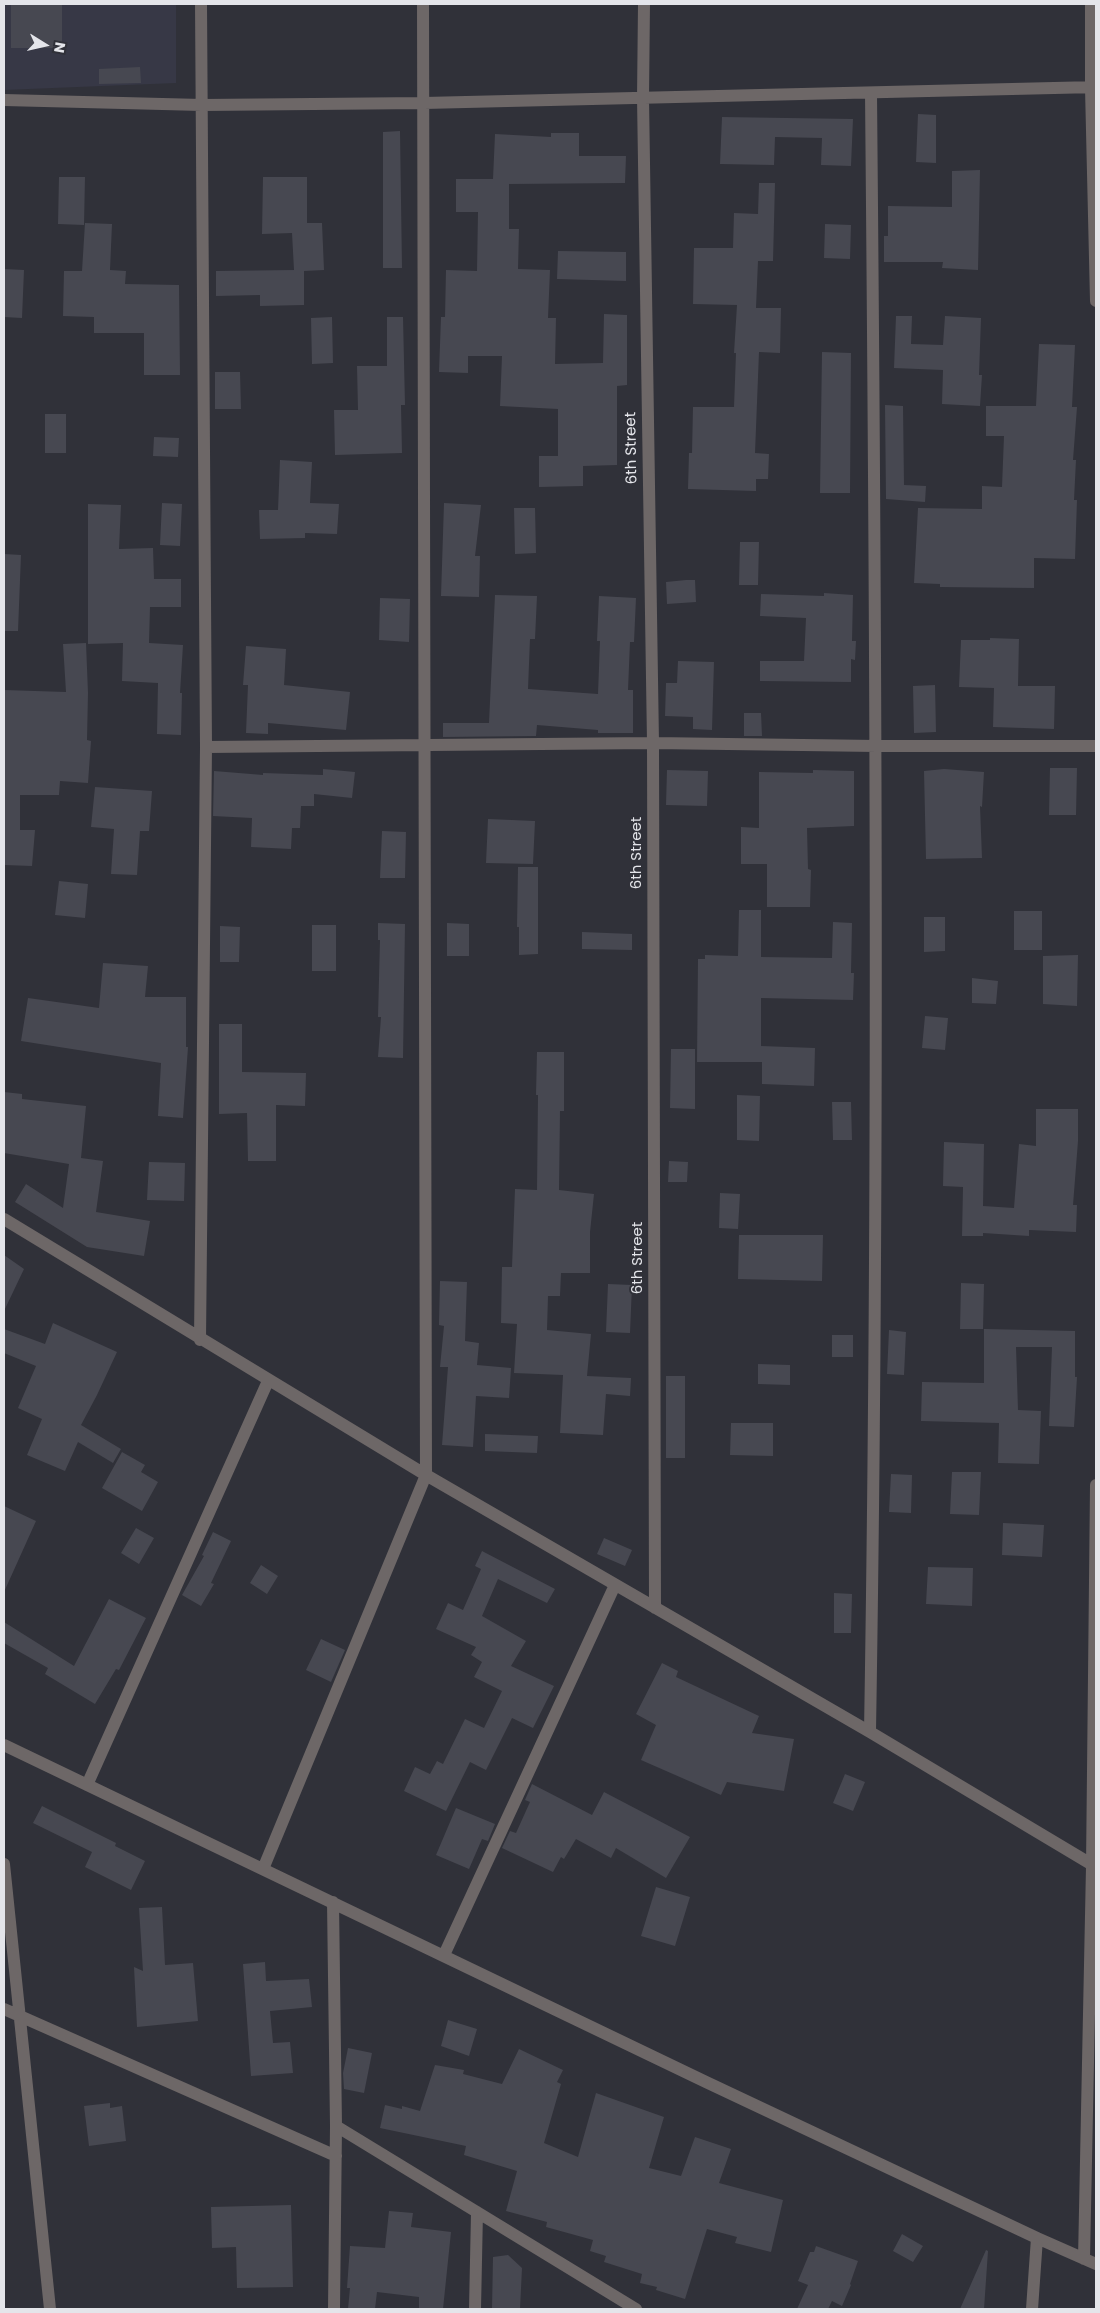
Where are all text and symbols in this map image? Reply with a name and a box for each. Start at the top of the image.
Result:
north arrow [20,20,70,70]
text: N [49,41,71,55]
street label: 6th Street [622,412,642,484]
street label: 6th Street [628,817,646,889]
street label: 6th Street [629,1222,647,1294]

